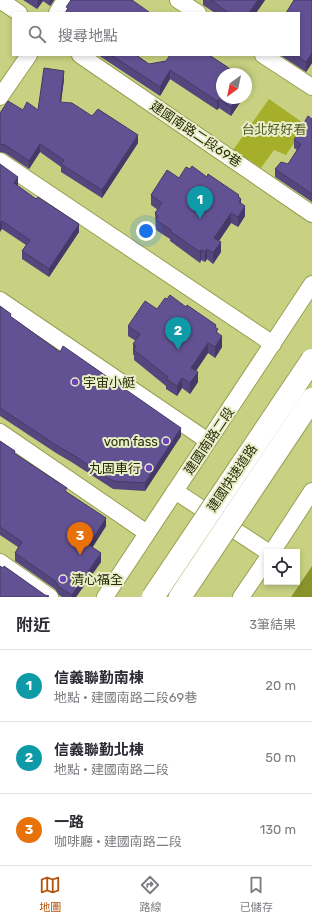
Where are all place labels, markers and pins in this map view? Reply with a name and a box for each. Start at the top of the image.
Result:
pin: 1 [187,186,213,219]
pin: 2 [165,317,191,350]
place label: 宇宙小艇 [83,375,135,390]
marker: 宇宙小艇 [70,377,80,387]
place label: vom fass [104,434,158,449]
marker: vom fass [161,436,171,446]
place label: 丸固車行 [89,461,141,476]
marker: 丸固車行 [144,463,154,473]
pin: 3 [67,522,93,555]
place label: 清心福全 [71,572,123,587]
marker: 清心福全 [58,574,68,584]

